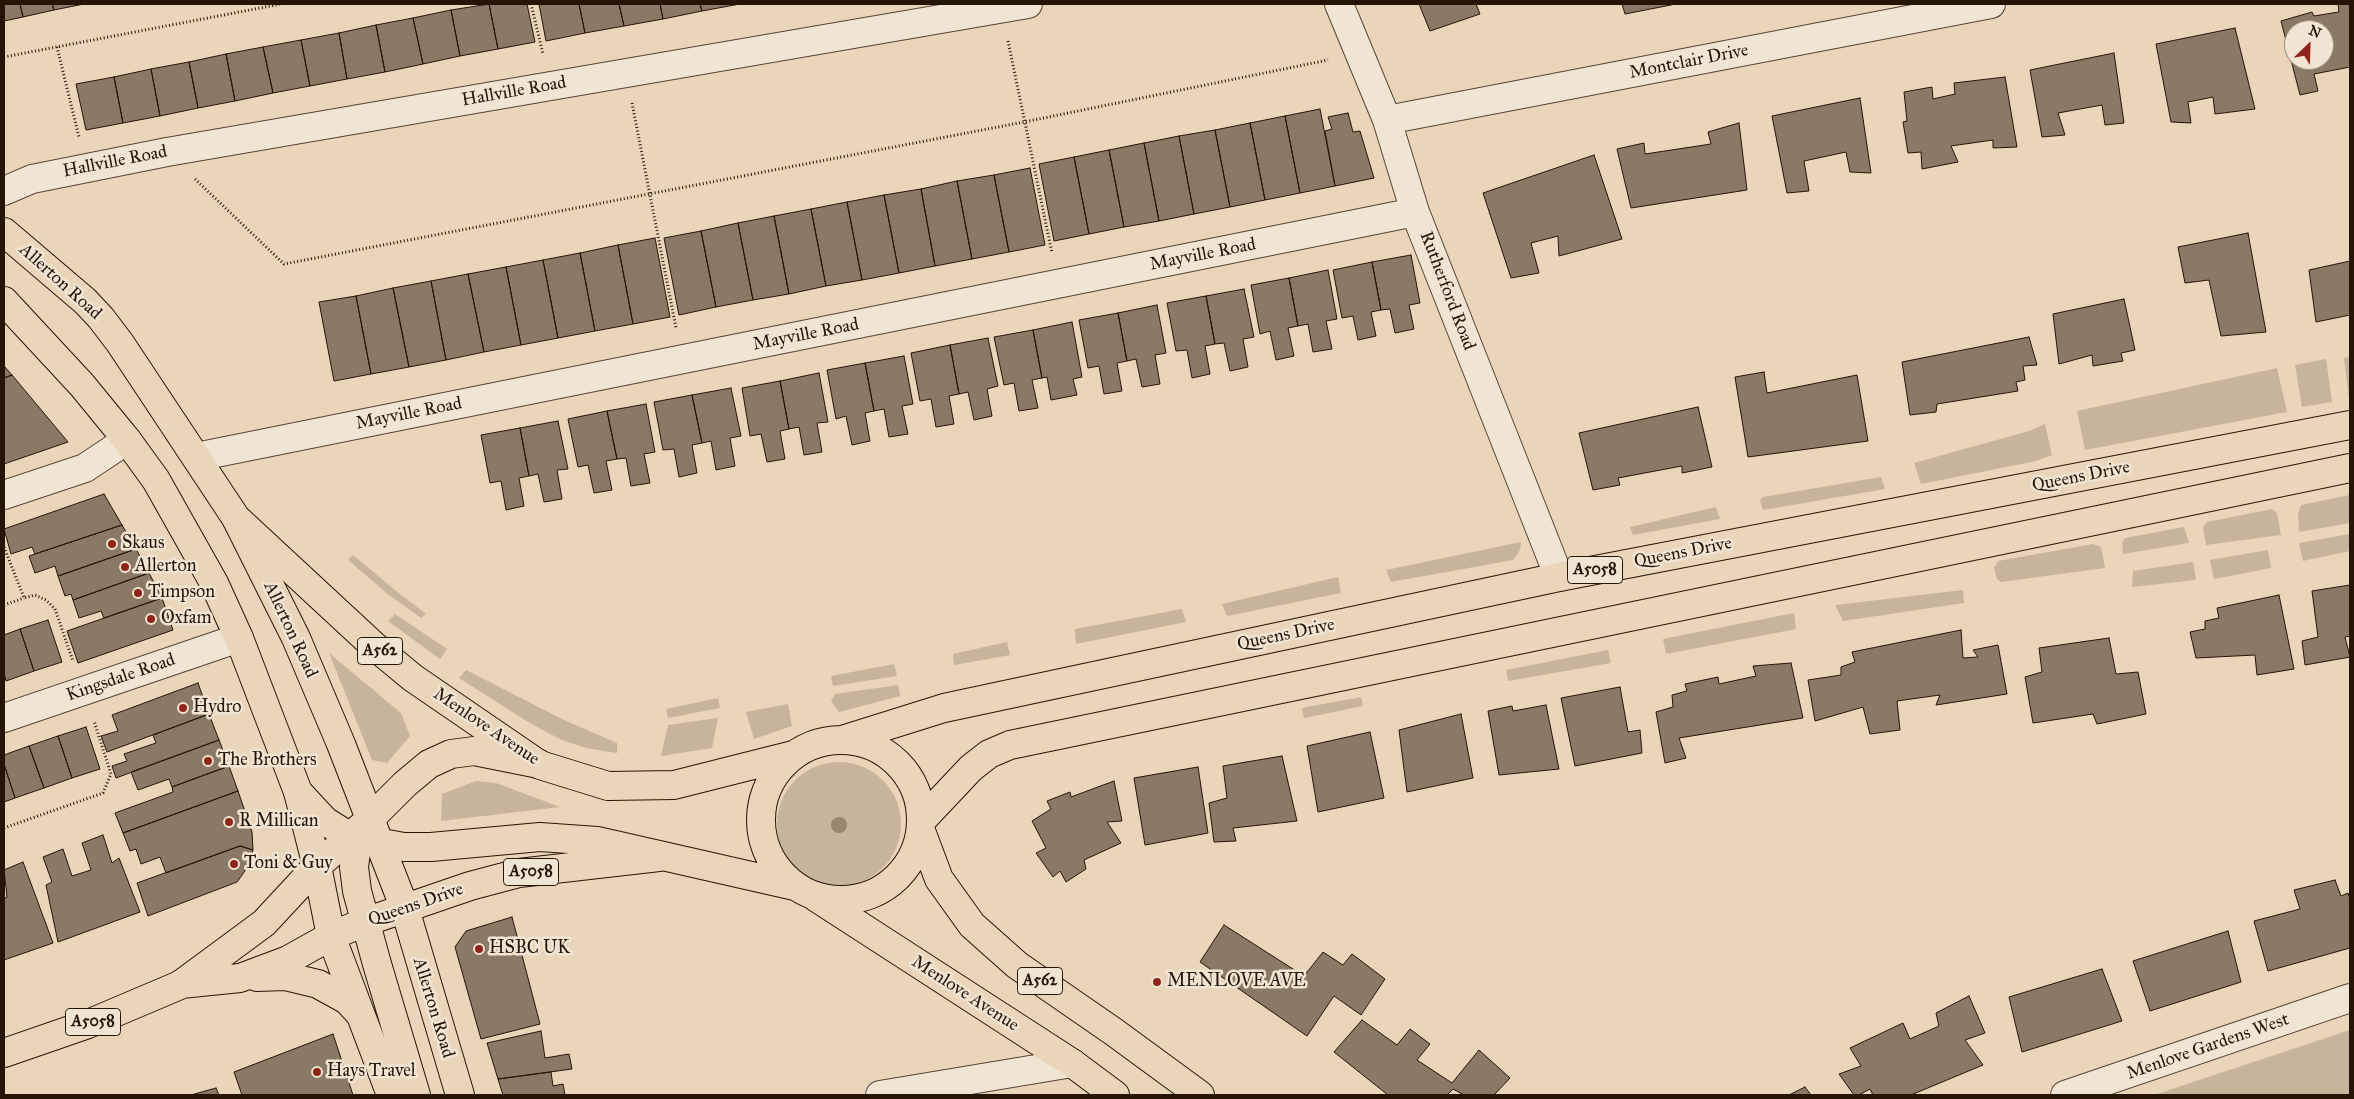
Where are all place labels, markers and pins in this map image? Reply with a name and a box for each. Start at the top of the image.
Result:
place label: Skaus [122,533,164,555]
marker: Skaus [106,538,118,550]
place label: Allerton [135,556,196,578]
marker: Allerton [119,561,131,573]
place label: Timpson [148,582,215,604]
marker: Timpson [132,587,144,599]
place label: Oxfam [161,608,212,630]
marker: Oxfam [145,613,157,625]
place label: Hydro [193,697,241,719]
marker: Hydro [177,702,189,714]
place label: The Brothers [218,750,316,772]
marker: The Brothers [202,755,214,767]
place label: R Millican [239,811,319,833]
marker: R Millican [223,816,235,828]
place label: Toni & Guy [244,853,333,875]
marker: Toni & Guy [228,858,240,870]
place label: HSBC UK [489,938,570,960]
marker: HSBC UK [473,943,485,955]
place label: MENLOVE AVE [1167,971,1306,993]
marker: MENLOVE AVE [1151,976,1163,988]
place label: Hays Travel [327,1061,416,1083]
marker: Hays Travel [311,1066,323,1078]

